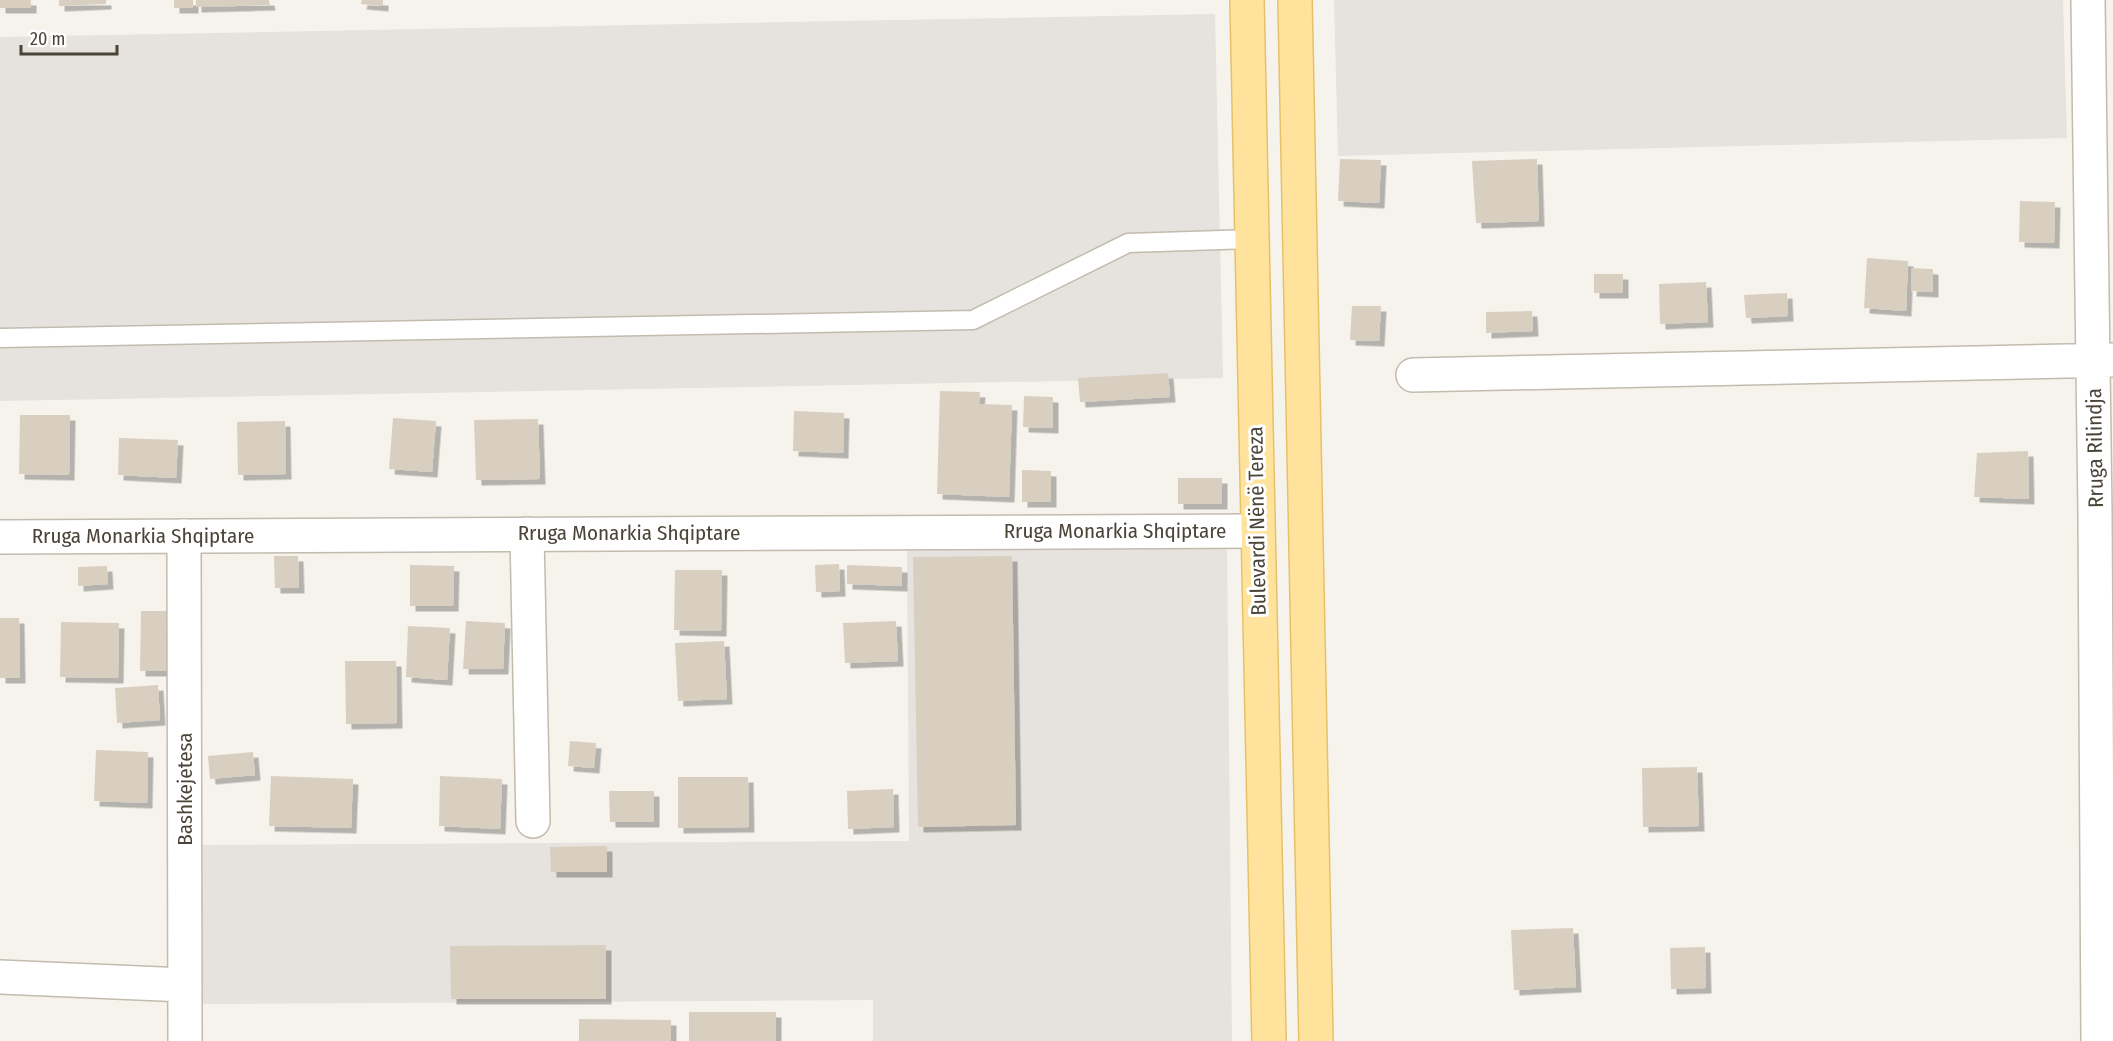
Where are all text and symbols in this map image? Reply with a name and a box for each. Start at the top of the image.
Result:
scale bar [21,18,117,56]
text: 20 m [30,28,65,50]
street label: Rruga Rilindja [2081,388,2109,508]
street label: Bulevardi Nënë Tereza [1242,426,1272,616]
street label: Rruga Monarkia Shqiptare [1004,518,1226,544]
street label: Rruga Monarkia Shqiptare [518,520,740,546]
street label: Rruga Monarkia Shqiptare [32,523,254,549]
street label: Bashkejetesa [172,732,198,846]

